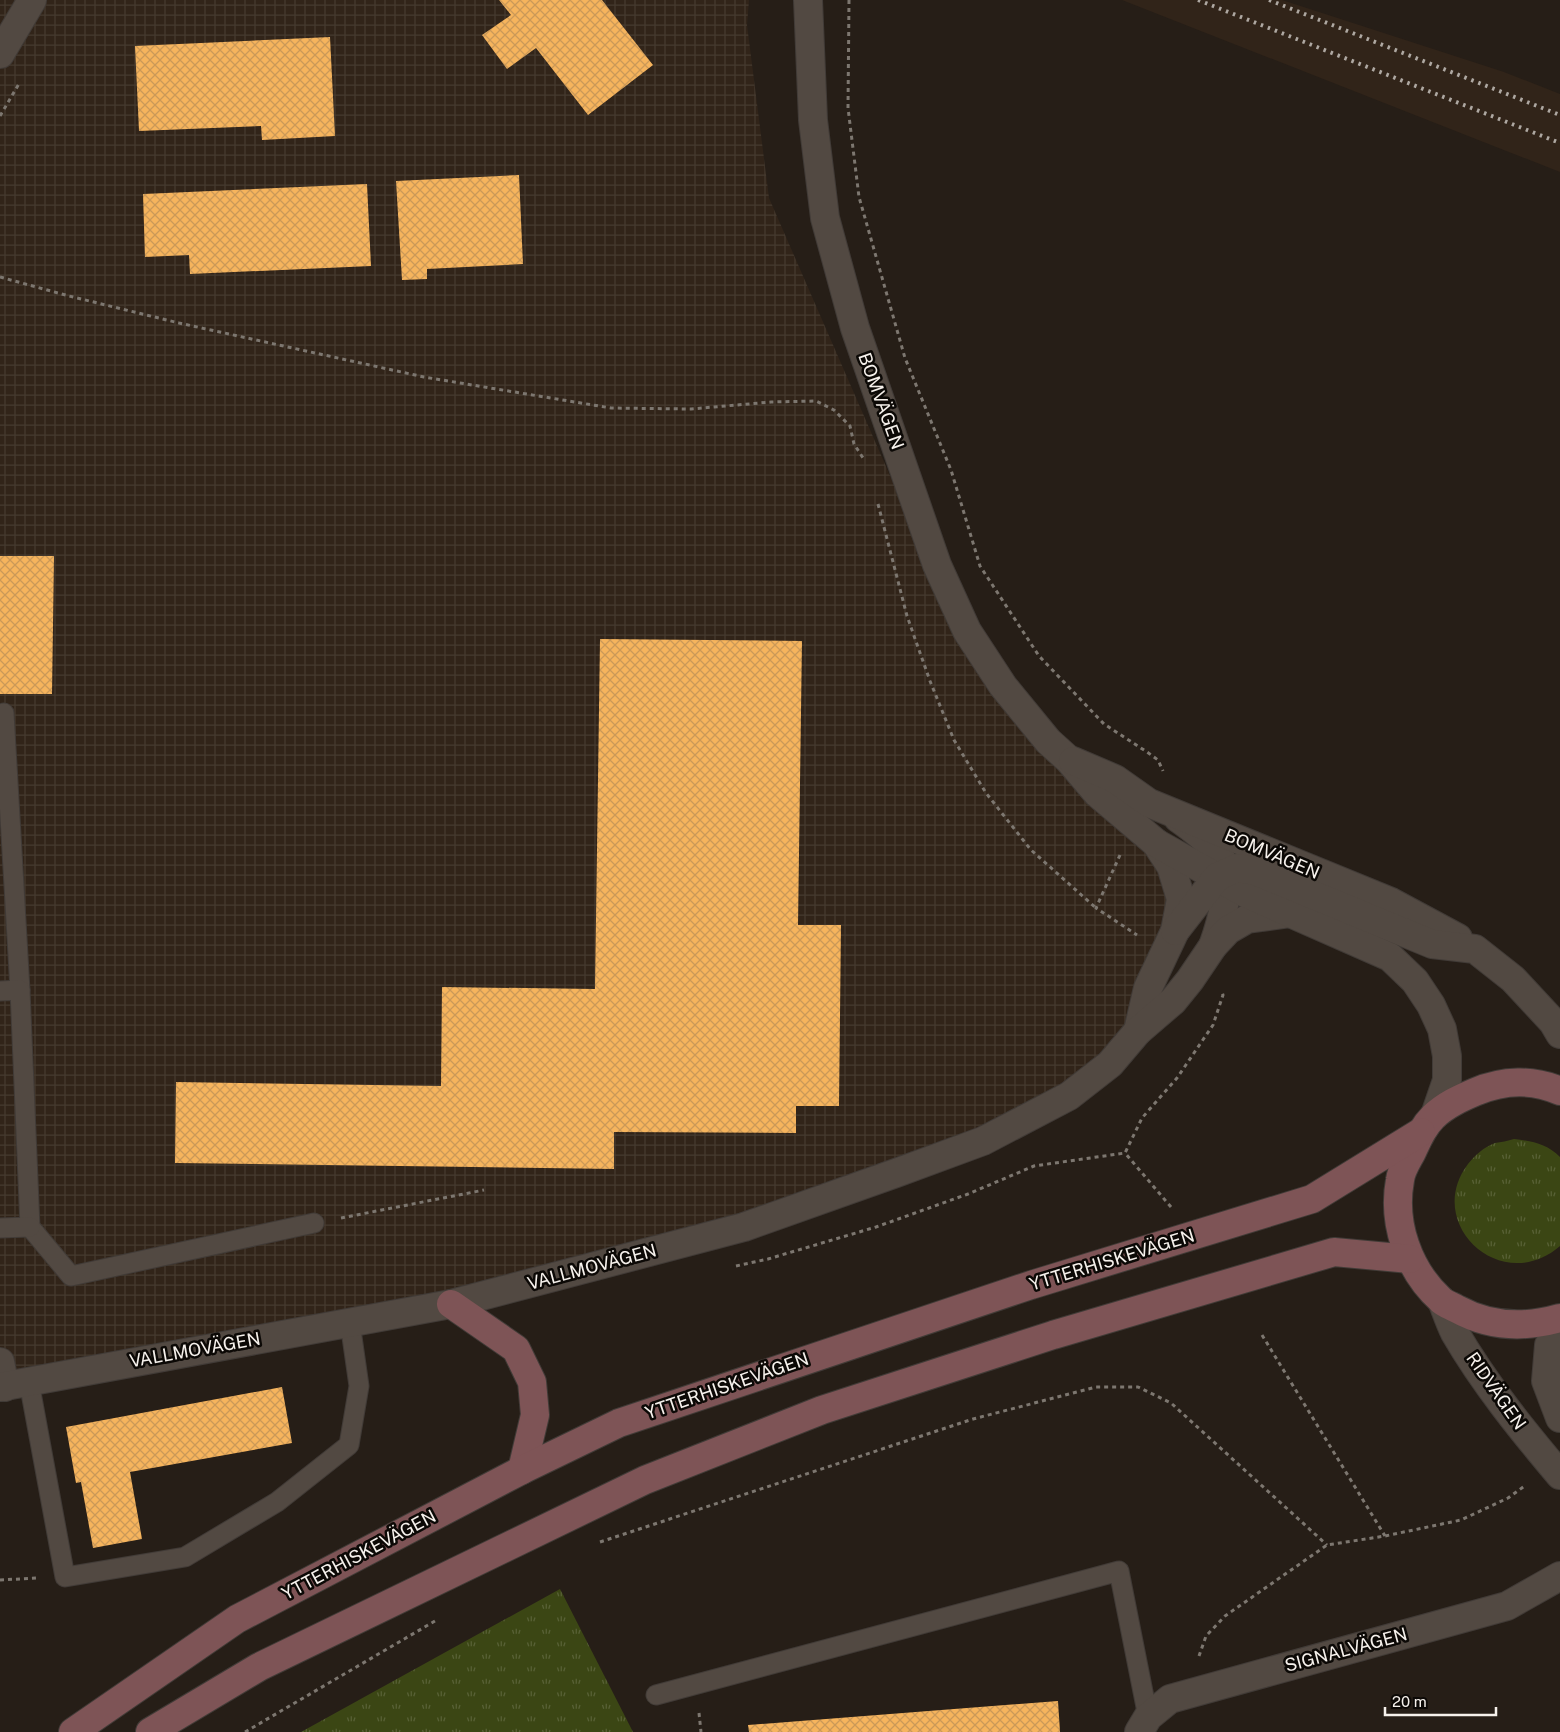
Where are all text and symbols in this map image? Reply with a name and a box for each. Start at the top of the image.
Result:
street label: BOMVÄGEN [854,349,910,452]
street label: BOMVÄGEN [1221,823,1323,883]
street label: YTTERHISKEVÄGEN [1026,1223,1197,1295]
street label: VALLMOVÄGEN [525,1238,659,1294]
street label: VALLMOVÄGEN [128,1327,262,1371]
street label: YTTERHISKEVÄGEN [642,1347,811,1423]
street label: RIDVÄGEN [1462,1347,1532,1433]
street label: YTTERHISKEVÄGEN [278,1504,439,1604]
street label: SIGNALVÄGEN [1282,1622,1410,1676]
scale bar [1385,1684,1496,1716]
text: 20 m [1392,1693,1427,1710]

